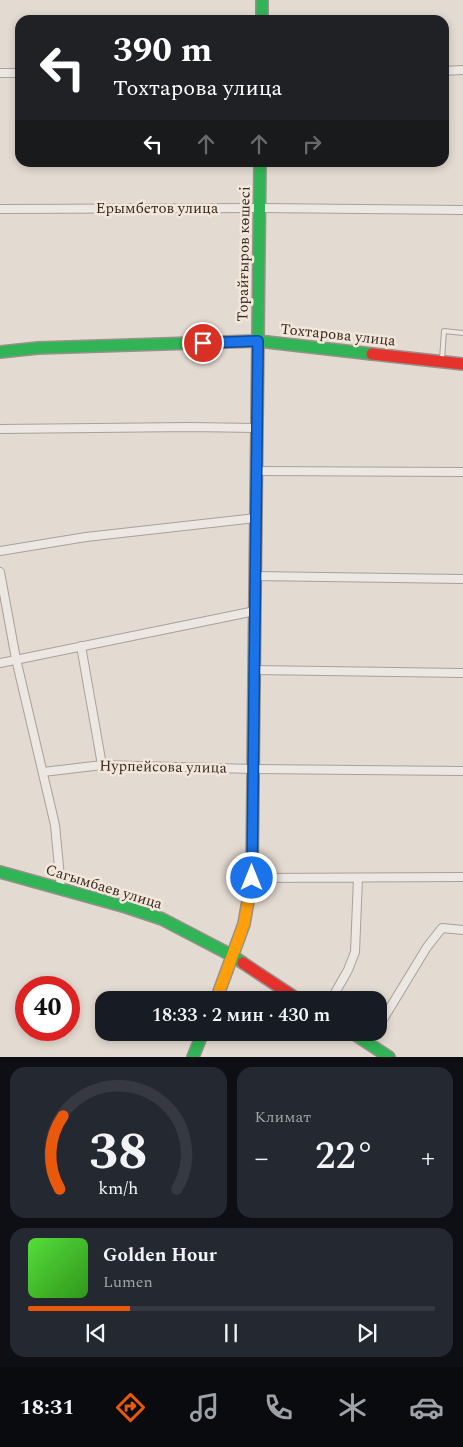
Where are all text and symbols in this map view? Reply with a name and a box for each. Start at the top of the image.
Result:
text: 390 m [113,24,212,77]
icon: left [30,35,95,100]
text: Тохтарова улица [113,72,282,105]
icon: left [139,130,167,158]
icon: ahead [192,130,220,158]
icon: ahead [245,130,273,158]
icon: right [298,130,326,158]
street label: Торайғыров көшесі [231,186,257,322]
street label: Ерымбетов улица [96,197,219,220]
street label: Тохтарова улица [279,318,397,353]
pin [182,322,224,364]
icon: arrive [189,329,217,357]
street label: Нурпейсова улица [99,754,228,780]
position arrow [225,851,277,903]
street label: Сагымбаев улица [43,858,166,916]
speed limit sign: 40 [15,976,80,1041]
text: 18:33 · 2 мин · 430 m [152,1001,330,1030]
text: Климат [255,1105,311,1129]
text: 38 [89,1113,147,1192]
text: 22° [315,1128,375,1186]
text: − [255,1137,269,1180]
text: + [421,1137,435,1180]
text: km/h [98,1175,138,1202]
text: Golden Hour [103,1241,217,1270]
text: Lumen [103,1270,153,1294]
icon: previous [82,1319,110,1347]
icon: pause [217,1319,245,1347]
icon: next [353,1319,381,1347]
icon: directions [113,1390,148,1425]
icon: music [187,1390,222,1425]
icon: phone [261,1390,296,1425]
icon: climate [335,1390,370,1425]
icon: car [409,1390,444,1425]
text: 18:31 [19,1391,75,1424]

